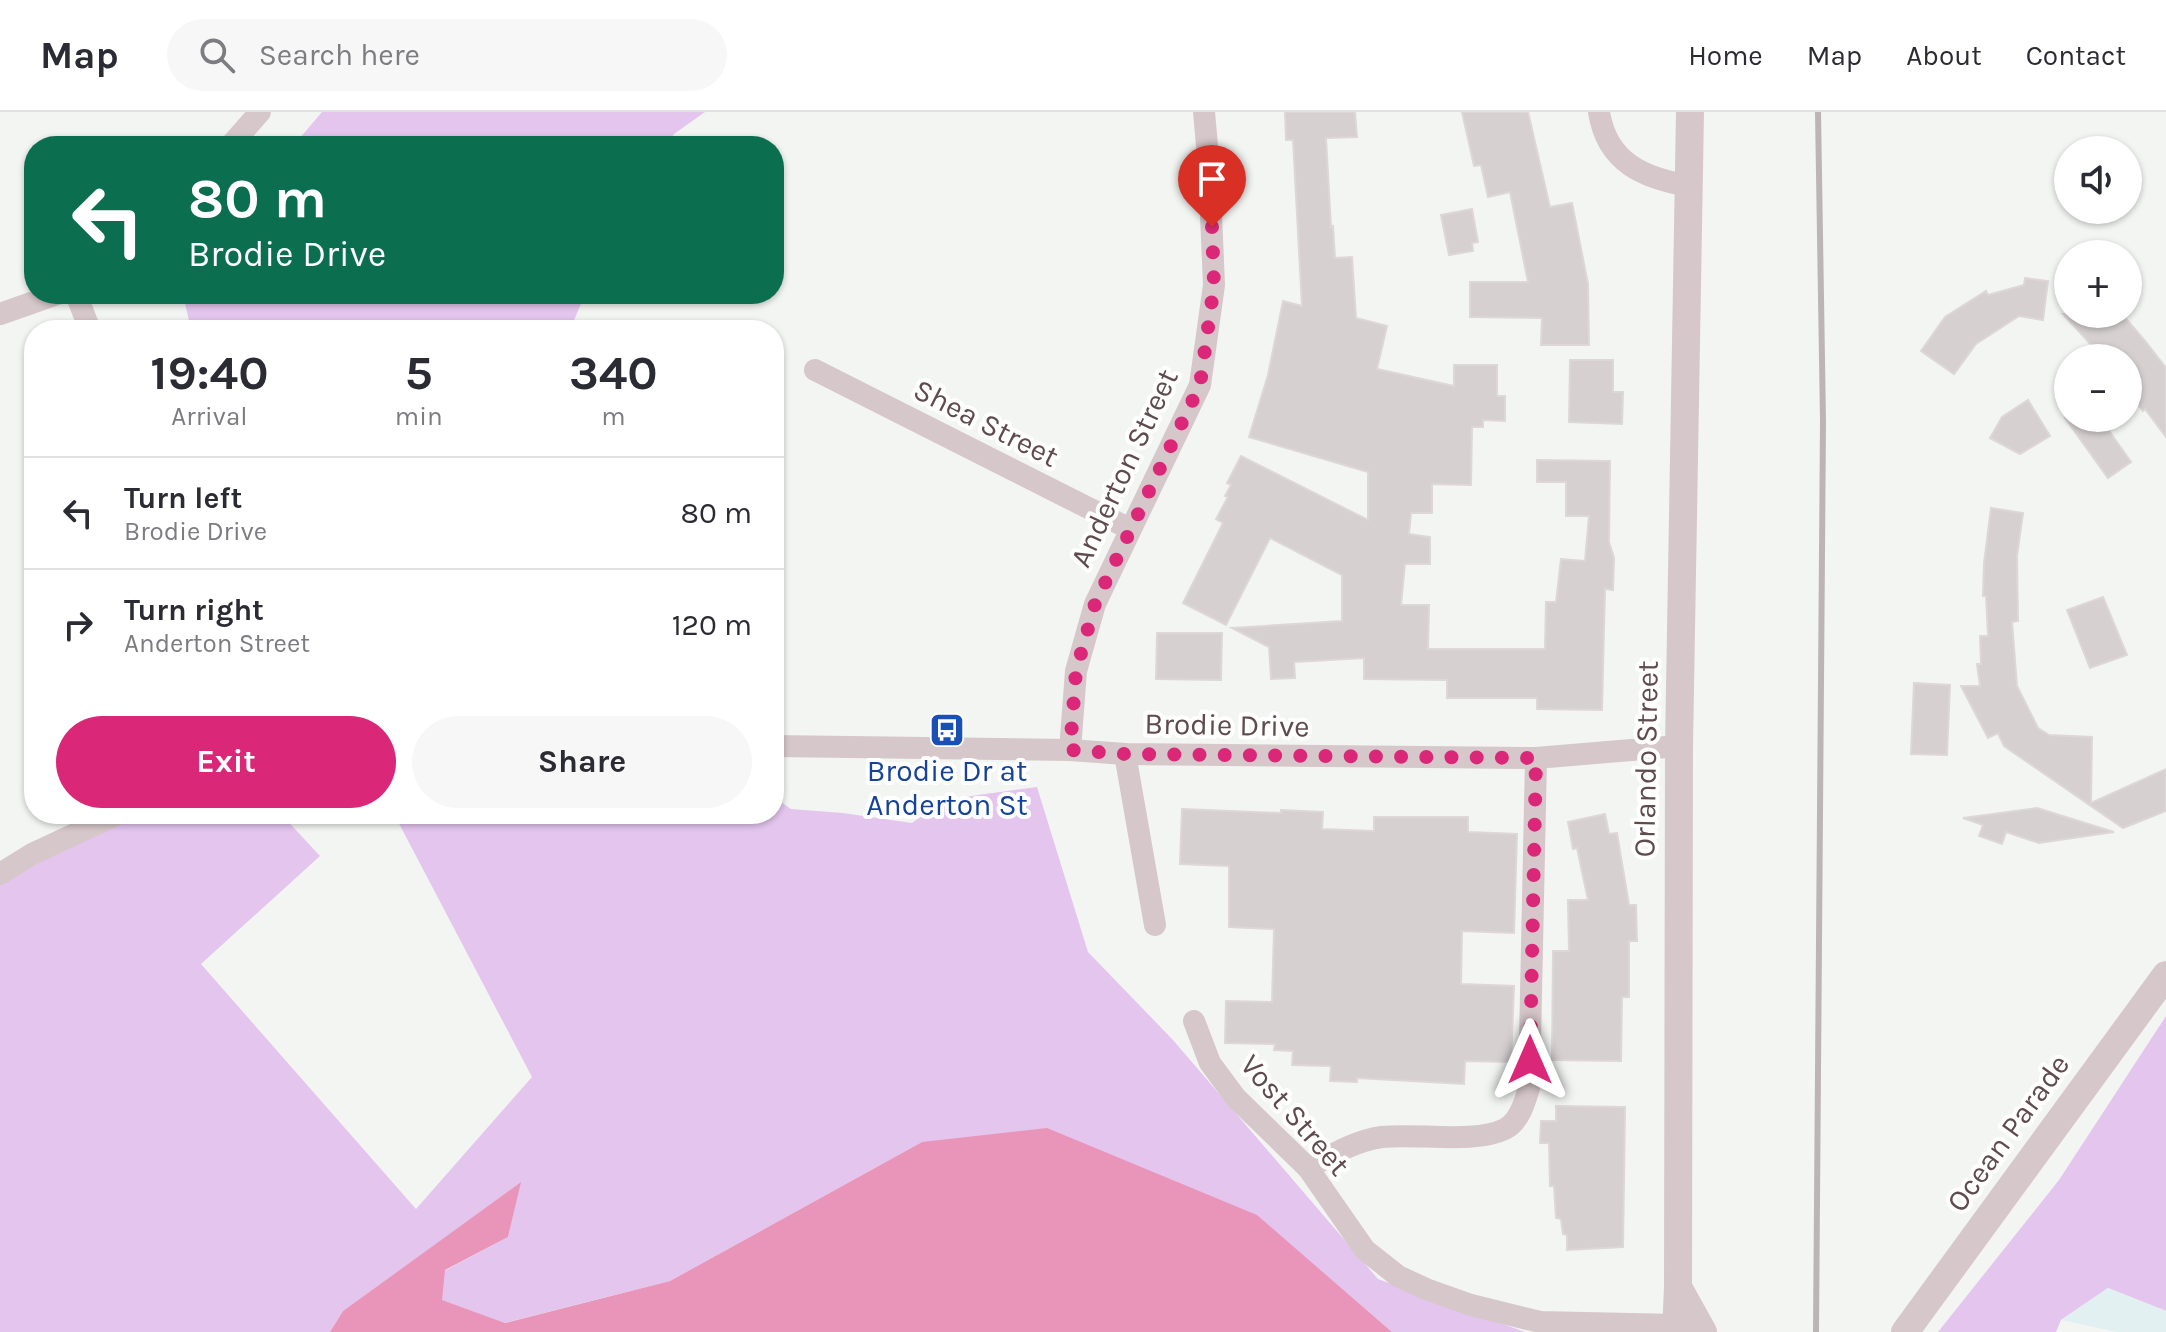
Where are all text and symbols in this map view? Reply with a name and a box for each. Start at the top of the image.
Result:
search box [167,19,727,91]
text: Map [40,33,119,78]
icon: search [195,33,239,77]
text: Search here [259,37,420,73]
text: Home [1688,39,1763,72]
text: Map [1807,39,1862,72]
text: About [1906,39,1982,72]
text: Contact [2026,39,2126,72]
map controls [2054,136,2142,432]
button: sound [2054,136,2142,224]
pin [1178,145,1246,227]
icon: arrive [1190,157,1234,201]
text: 80 m [188,166,327,231]
icon: left [56,168,160,272]
text: Brodie Drive [188,233,386,275]
button: + [2054,240,2142,328]
button: − [2054,344,2142,432]
text: 19:40 [150,345,269,401]
text: 5 [405,345,433,401]
text: 340 [569,345,658,401]
street label: Anderton Street [1062,363,1186,573]
street label: Shea Street [908,371,1064,475]
text: Arrival [171,401,248,432]
text: min [395,401,443,432]
text: m [601,401,625,432]
text: Turn left [124,480,242,516]
icon: left [56,491,100,535]
text: 80 m [681,495,752,531]
text: Brodie Drive [124,516,267,547]
text: Turn right [124,592,264,628]
icon: right [56,603,100,647]
text: 120 m [672,607,752,643]
text: Anderton Street [124,628,310,659]
street label: Orlando Street [1626,660,1666,858]
street label: Brodie Drive [1144,706,1310,744]
bus stop icon: Brodie Dr at Anderton St [928,711,966,749]
button: Exit [56,716,396,808]
button: Share [412,716,752,808]
place label: Brodie Dr at Anderton St [866,753,1028,823]
position arrow [1488,1018,1572,1102]
street label: Vost Street [1233,1047,1357,1183]
street label: Ocean Parade [1939,1047,2077,1219]

